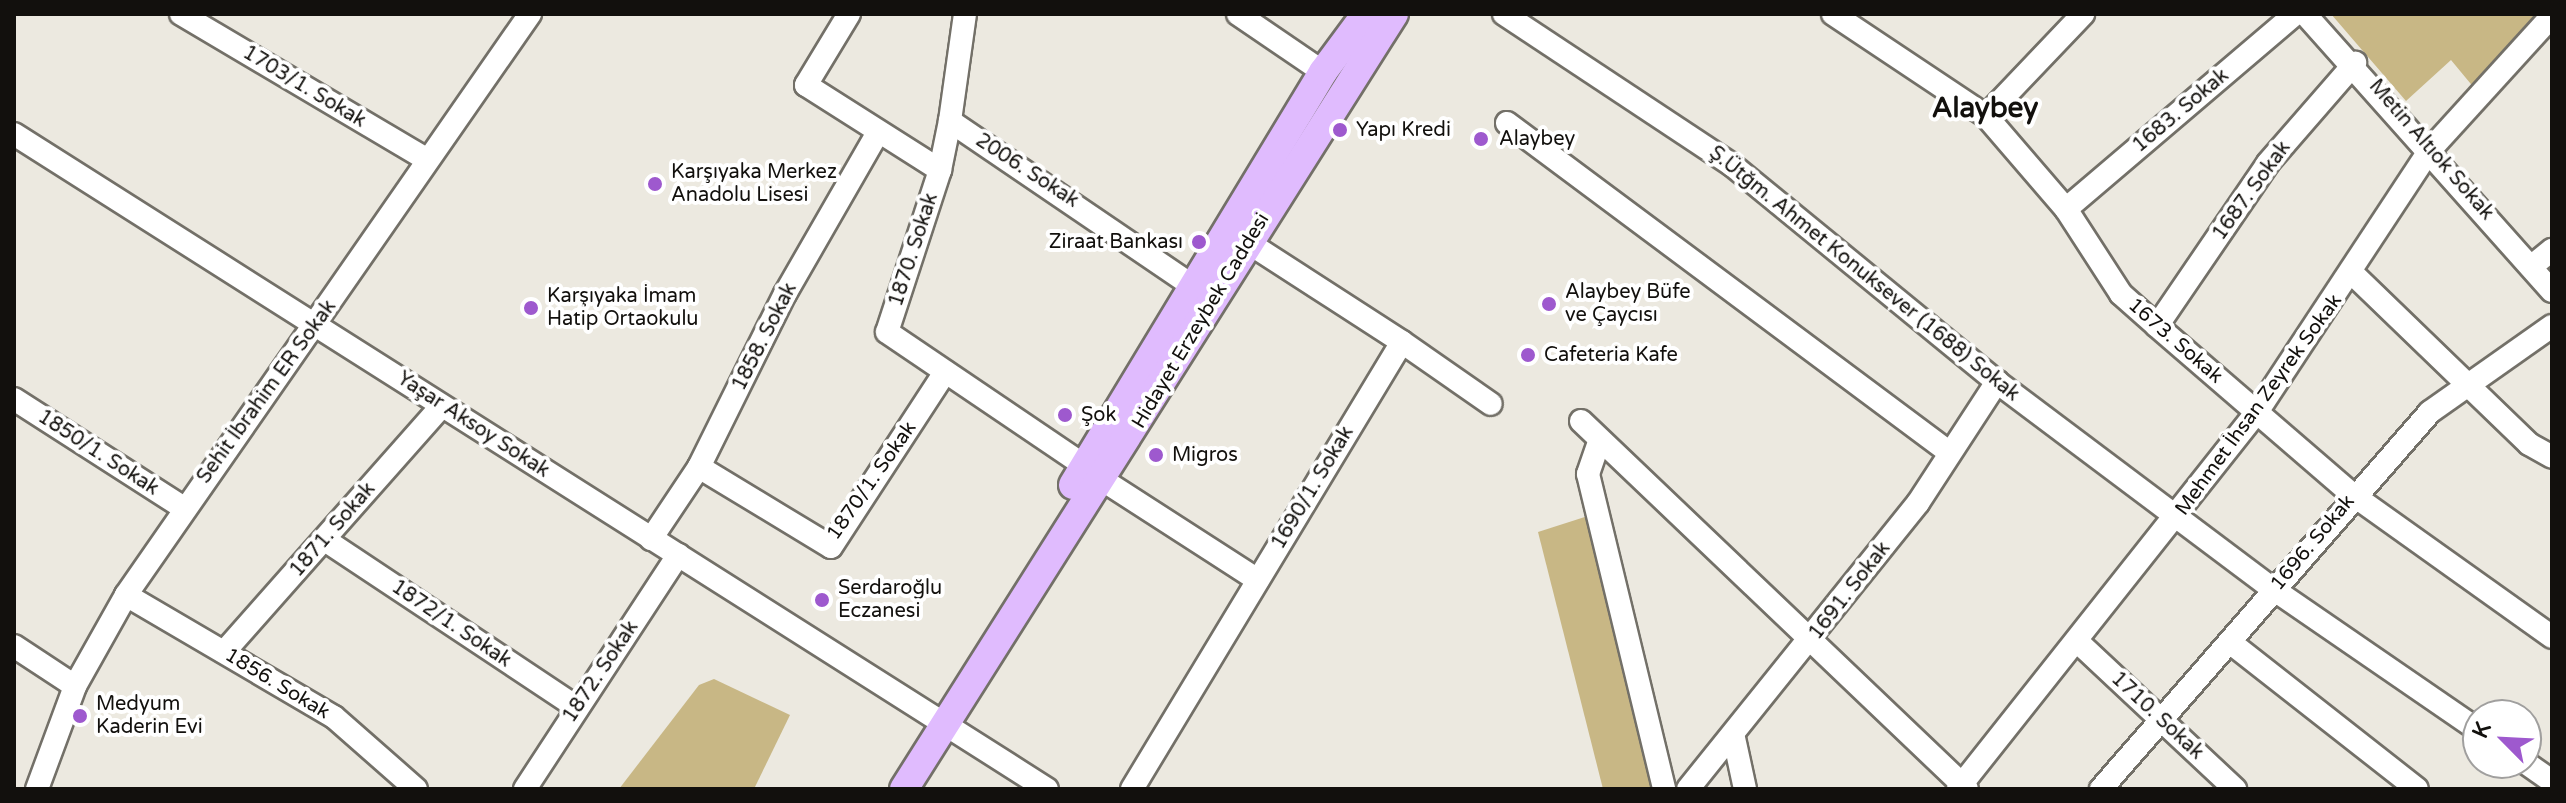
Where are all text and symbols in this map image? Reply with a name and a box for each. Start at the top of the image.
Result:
street label: 1703/1. Sokak [238,41,370,133]
street label: 1683. Sokak [2128,64,2234,158]
street label: Metin Altıok Sokak [2363,75,2499,225]
district label: Alaybey [1932,91,2038,125]
place label: Yapı Kredi [1356,118,1451,142]
marker: Yapı Kredi [1331,121,1349,139]
place label: Alaybey [1499,127,1575,151]
marker: Alaybey [1470,128,1492,150]
street label: 2006. Sokak [971,129,1083,213]
street label: 1687. Sokak [2208,137,2296,245]
street label: Ş.Ütğm. Ahmet Konuksever (1688) Sokak [1704,141,2024,407]
place label: Karşıyaka Merkez Anadolu Lisesi [671,160,837,207]
marker: Karşıyaka Merkez Anadolu Lisesi [646,175,664,193]
street label: 1870. Sokak [884,190,944,310]
street label: Hidayet Erzeybek Caddesi [1127,209,1275,433]
place label: Ziraat Bankası [1049,230,1183,254]
marker: Ziraat Bankası [1190,233,1208,251]
street label: 1858. Sokak [728,279,802,395]
place label: Alaybey Büfe ve Çaycısı [1565,280,1691,327]
place label: Karşıyaka İmam Hatip Ortaokulu [547,284,699,331]
street label: Mehmet İhsan Zeyrek Sokak [2171,290,2347,520]
street label: 1673. Sokak [2123,293,2227,389]
marker: Alaybey Büfe ve Çaycısı [1540,295,1558,313]
street label: Sehit İbrahim ER Sokak [192,296,342,488]
marker: Karşıyaka İmam Hatip Ortaokulu [522,299,540,317]
place label: Cafeteria Kafe [1544,343,1678,367]
marker: Cafeteria Kafe [1519,346,1537,364]
street label: Yaşar Aksoy Sokak [392,367,554,483]
place label: Şok [1081,403,1116,427]
street label: 1850/1. Sokak [33,405,163,501]
marker: Şok [1056,406,1074,424]
street label: 1870/1. Sokak [822,417,922,545]
street label: 1690/1. Sokak [1267,422,1359,554]
place label: Migros [1172,443,1238,467]
marker: Migros [1147,446,1165,464]
street label: 1871. Sokak [285,478,381,582]
street label: 1696. Sokak [2266,490,2360,596]
street label: 1691. Sokak [1804,537,1896,645]
street label: 1872/1. Sokak [387,575,515,673]
place label: Serdaroğlu Eczanesi [838,576,942,623]
marker: Serdaroğlu Eczanesi [813,591,831,609]
street label: 1872. Sokak [558,616,644,728]
street label: 1856. Sokak [220,643,334,725]
street label: 1710. Sokak [2106,667,2208,765]
place label: Medyum Kaderin Evi [96,692,203,739]
north arrow [2462,699,2542,779]
marker: Medyum Kaderin Evi [71,707,89,725]
text: K [2467,718,2497,742]

